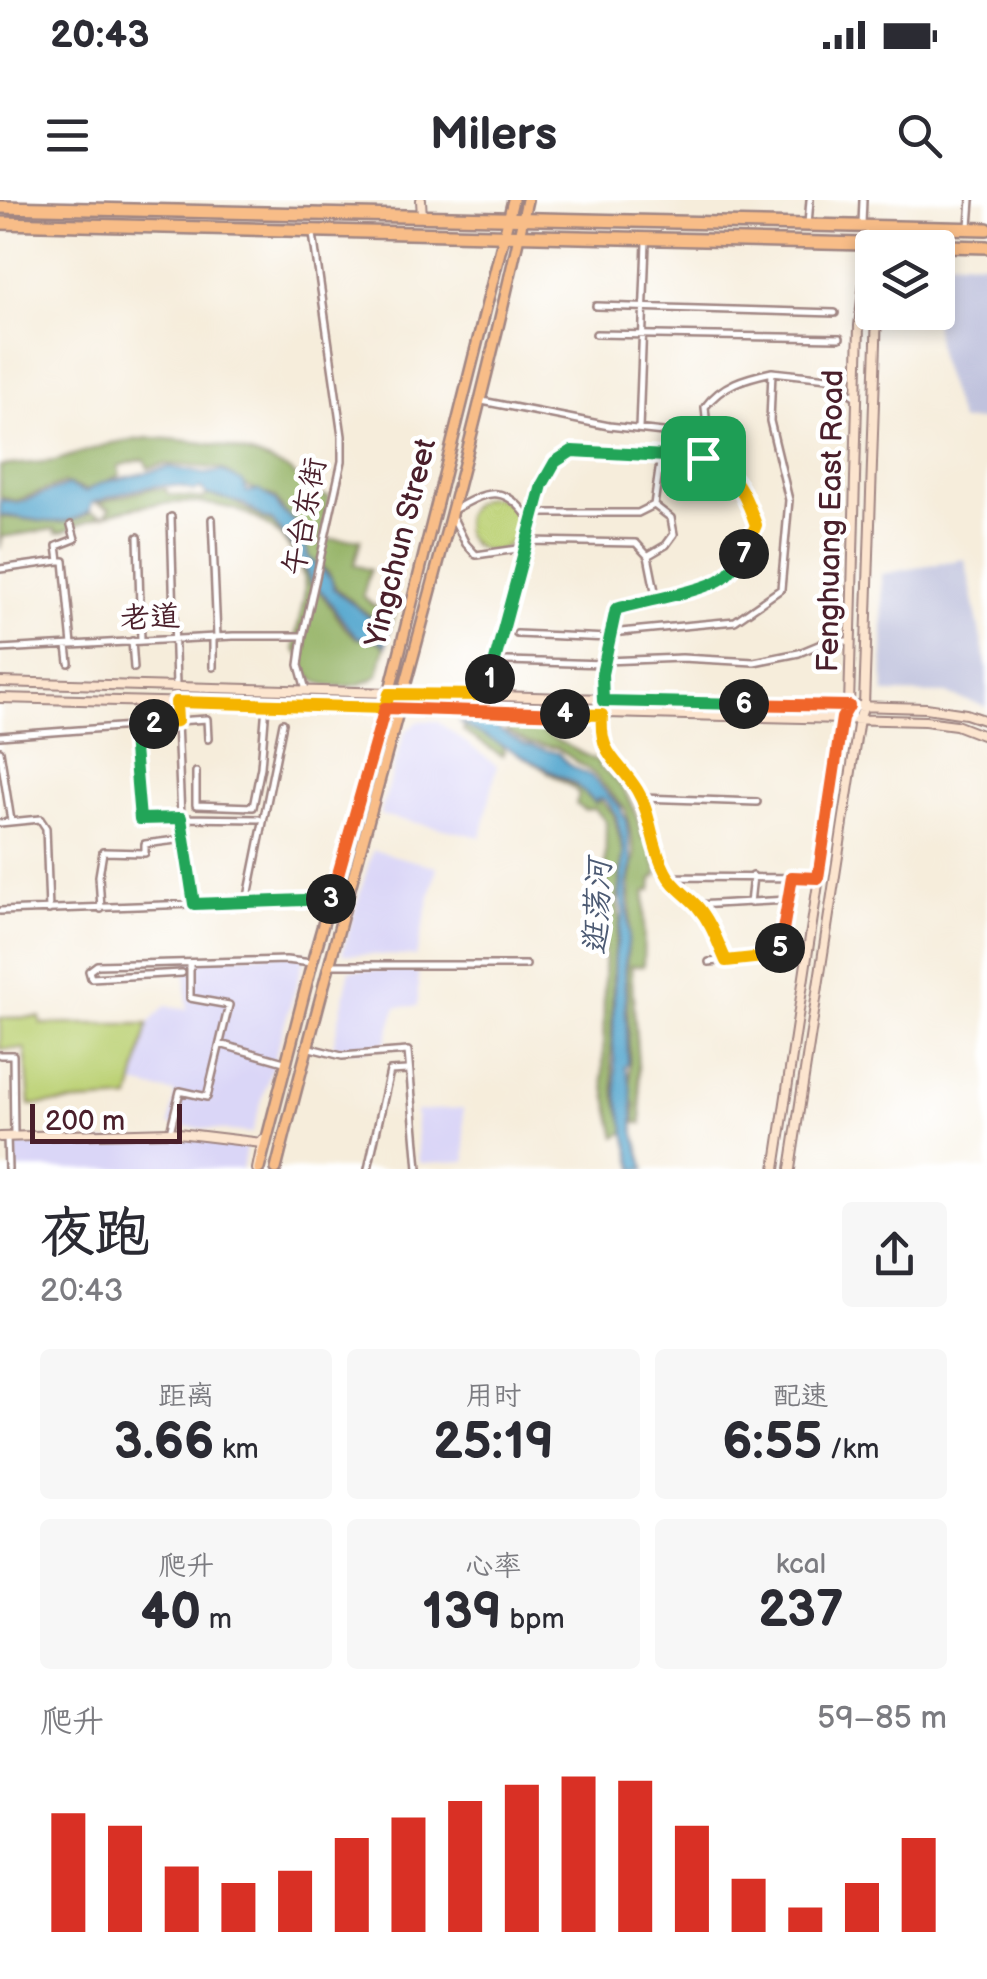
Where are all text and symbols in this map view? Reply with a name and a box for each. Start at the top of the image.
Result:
text: 20:43 [50,13,149,58]
icon: menu [40,108,95,163]
text: Milers [430,108,557,163]
icon: search [892,108,947,163]
map controls [855,230,955,330]
button: layers [855,230,955,330]
street label: Fenghuang East Road [810,369,852,673]
pin [661,416,746,501]
icon: arrive [676,431,731,486]
street label: Yingchun Street [357,435,444,652]
street label: 午台东街 [276,455,334,579]
pin: 7 [719,529,769,579]
text: 7 [736,537,752,570]
street label: 老道 [119,598,181,638]
pin: 1 [465,654,515,704]
text: 1 [484,662,496,695]
pin: 6 [719,679,769,729]
text: 6 [736,687,752,720]
pin: 4 [540,689,590,739]
text: 4 [557,697,573,730]
pin: 2 [129,699,179,749]
text: 2 [146,707,162,740]
water label: 逛荡河 [576,853,620,956]
pin: 3 [306,874,356,924]
text: 3 [323,882,339,915]
pin: 5 [755,923,805,973]
text: 5 [772,931,788,964]
scale bar [30,1099,182,1144]
text: 200 m [45,1105,125,1138]
text: 夜跑 [40,1201,150,1268]
button: share [842,1202,947,1307]
text: 20:43 [40,1272,123,1311]
text: 距离 [158,1380,214,1413]
text: 用时 [465,1380,522,1413]
text: 配速 [773,1380,829,1413]
text: 3.66 [114,1413,214,1473]
text: 25:19 [433,1413,554,1473]
text: 6:55 [722,1413,822,1473]
text: km [214,1433,259,1466]
text: /km [822,1433,879,1466]
text: kcal [776,1548,826,1581]
text: 爬升 [158,1550,214,1583]
text: 心率 [465,1550,522,1583]
text: 237 [758,1581,844,1641]
text: 40 [141,1583,201,1643]
text: 139 [422,1583,502,1643]
text: m [201,1603,232,1636]
text: bpm [502,1603,565,1636]
text: 59–85 m [817,1699,947,1738]
text: 爬升 [40,1703,104,1742]

